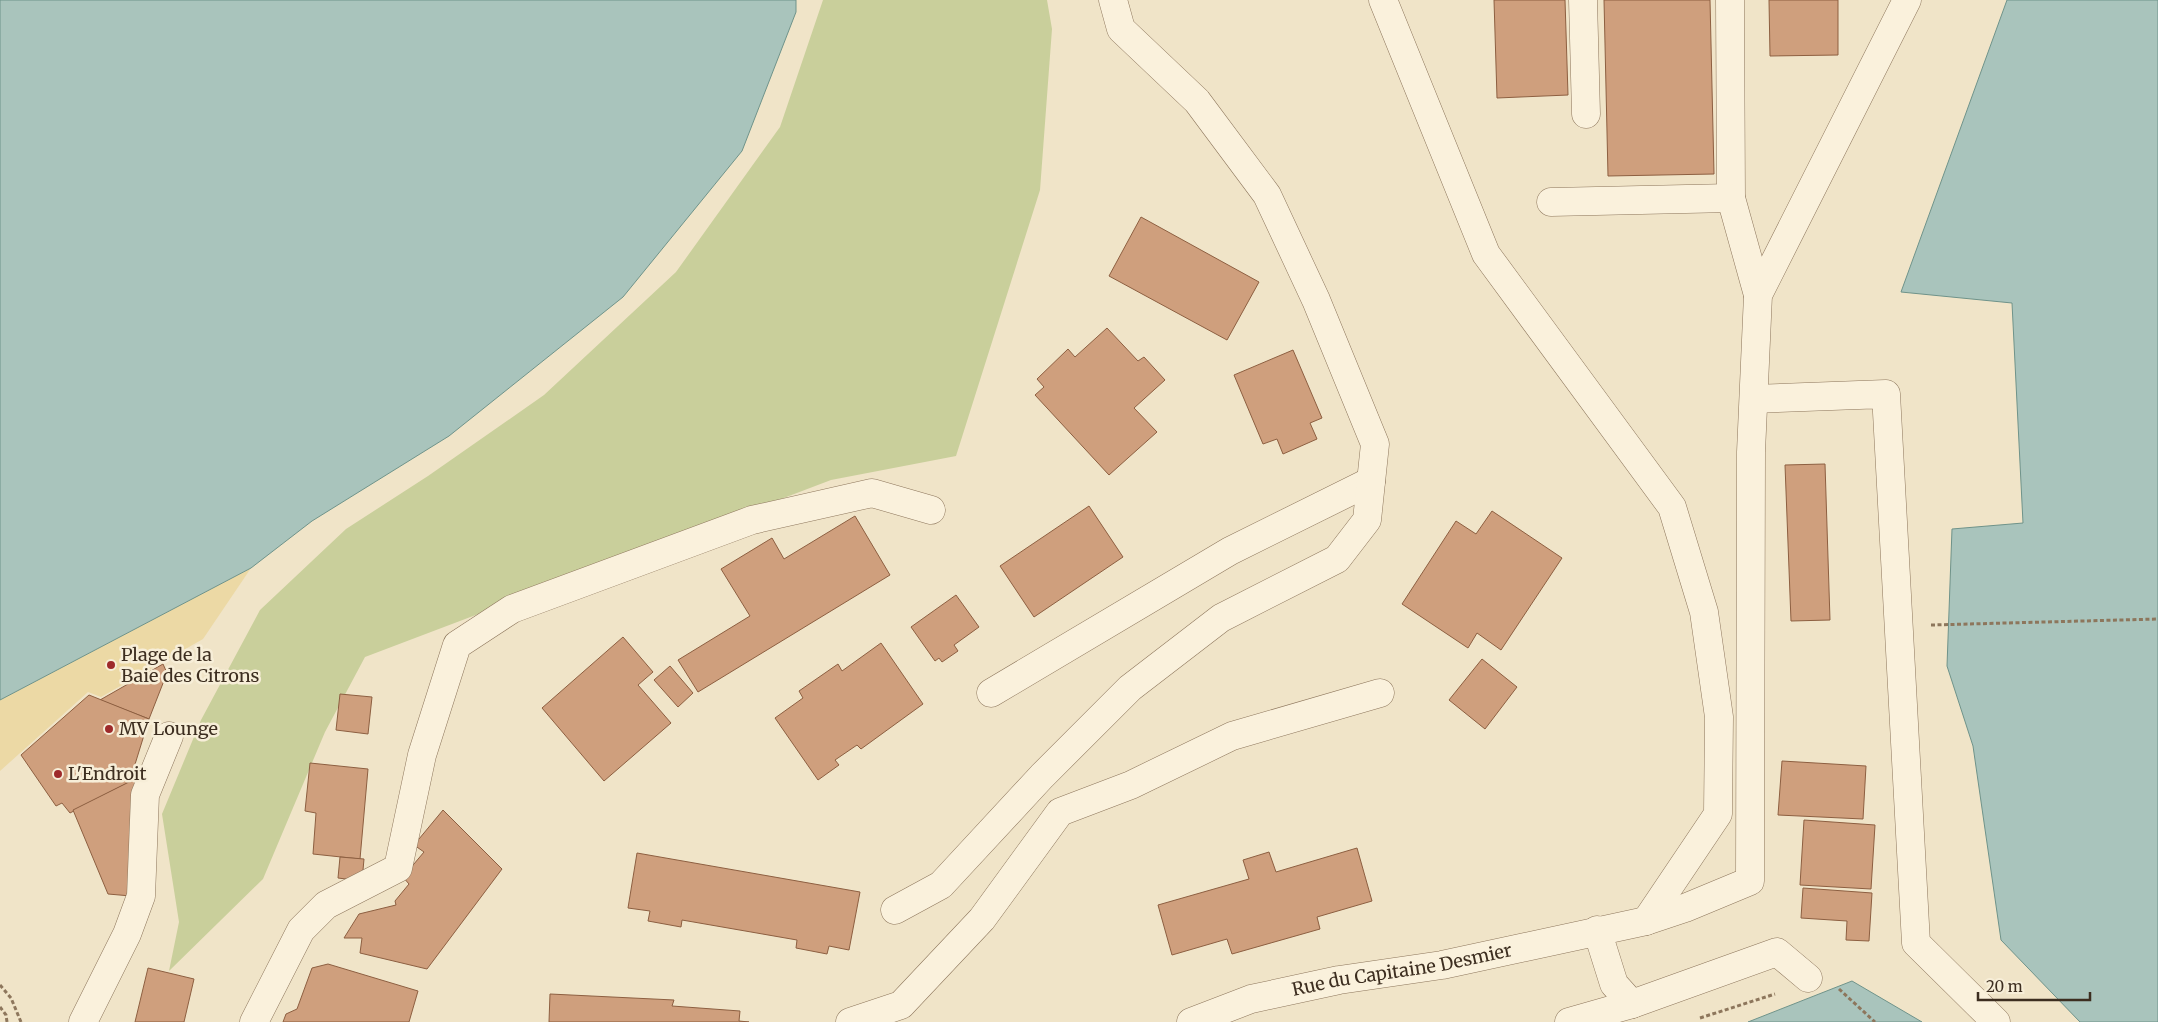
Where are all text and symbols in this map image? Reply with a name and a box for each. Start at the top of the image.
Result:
place label: Plage de la Baie des Citrons [121,643,260,687]
marker: Plage de la Baie des Citrons [105,659,117,671]
place label: MV Lounge [119,717,218,740]
marker: MV Lounge [103,723,115,735]
place label: L'Endroit [68,762,146,785]
marker: L'Endroit [52,768,64,780]
street label: Rue du Capitaine Desmier [1290,938,1514,1001]
scale bar [1978,970,2090,1002]
text: 20 m [1986,977,2023,996]

